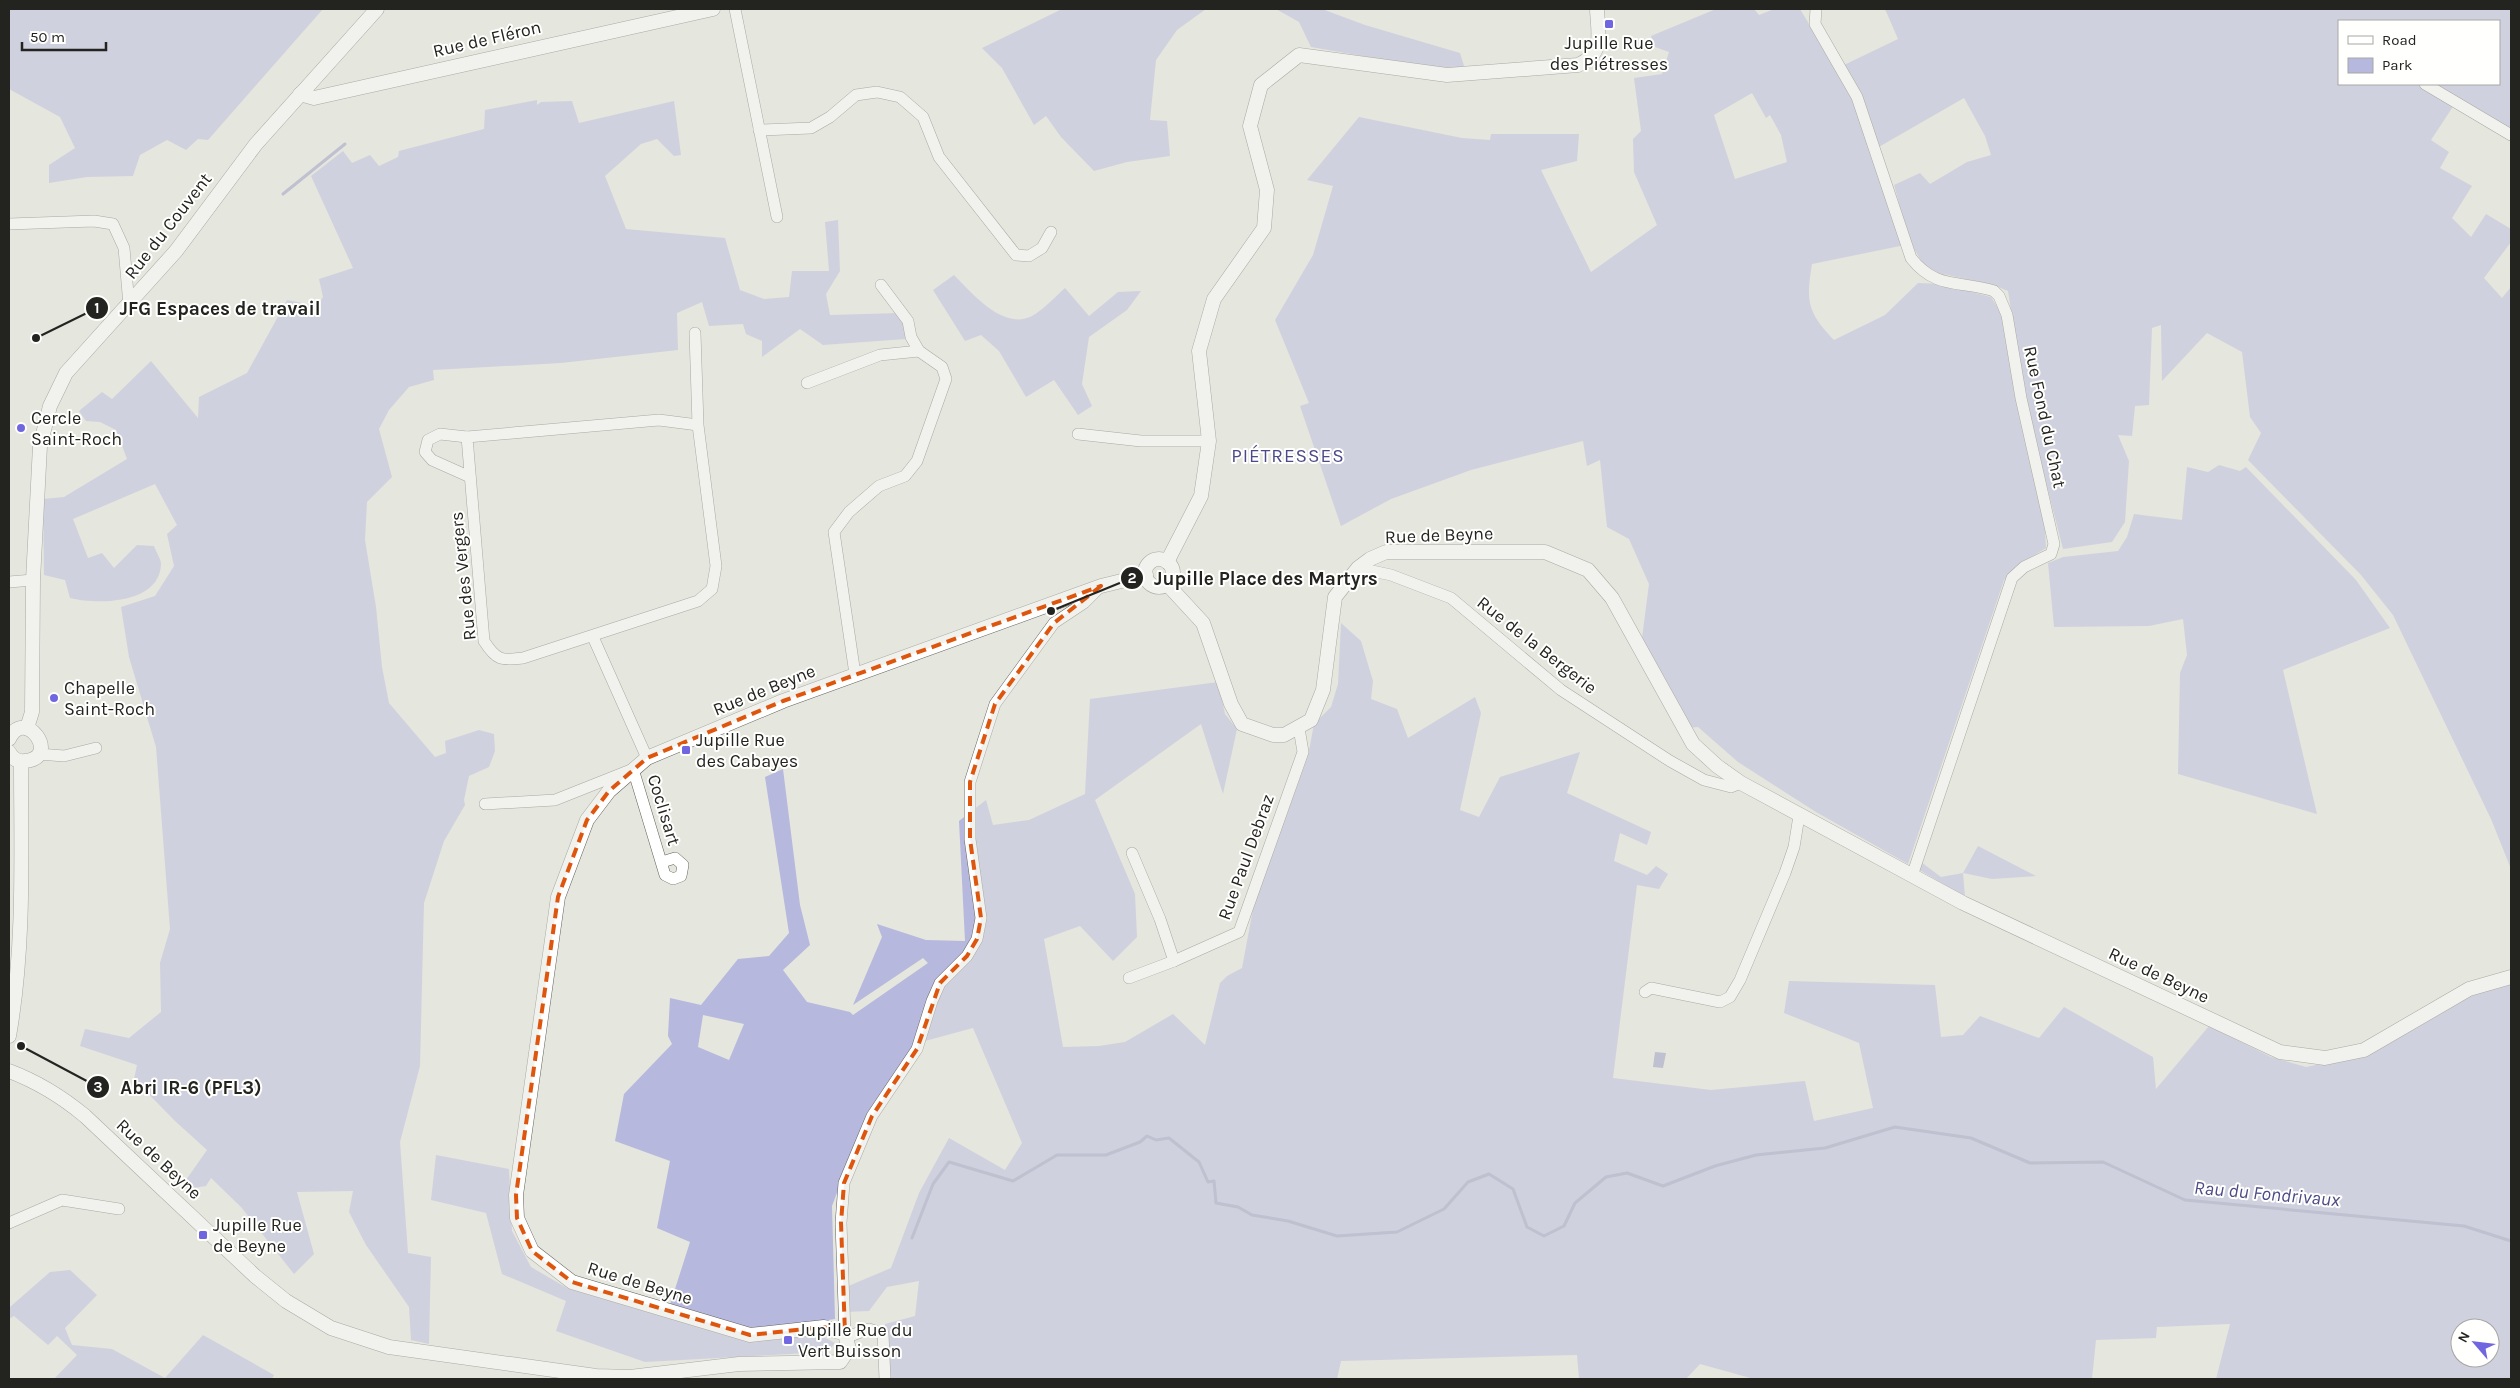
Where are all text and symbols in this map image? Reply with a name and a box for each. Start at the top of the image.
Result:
street label: Rue de Fléron [431,16,543,62]
marker: Jupille Rue des Piétresses [1603,18,1615,30]
scale bar [22,20,106,52]
legend [2338,20,2500,85]
text: 50 m [30,28,65,46]
text: Road [2382,31,2417,49]
place label: Jupille Rue des Piétresses [1550,32,1668,75]
text: Park [2382,56,2412,74]
street label: Rue du Couvent [120,168,217,284]
callout: JFG Espaces de travail [84,291,330,325]
text: JFG Espaces de travail [120,298,320,320]
text: 1 [94,299,100,317]
street label: Rue Fond du Chat [2019,344,2071,490]
place label: Cercle Saint-Roch [31,407,122,450]
marker: Cercle Saint-Roch [15,422,27,434]
district label: PIÉTRESSES [1231,444,1345,467]
street label: Rue des Vergers [445,510,481,642]
street label: Rue de Beyne [1384,522,1494,548]
callout: Jupille Place des Martyrs [1119,561,1388,595]
text: Jupille Place des Martyrs [1154,568,1378,590]
text: 2 [1127,569,1137,587]
street label: Rue de la Bergerie [1473,591,1601,699]
street label: Rue de Beyne [710,659,818,721]
place label: Chapelle Saint-Roch [64,677,155,720]
marker: Chapelle Saint-Roch [48,692,60,704]
place label: Jupille Rue des Cabayes [696,729,798,772]
marker: Jupille Rue des Cabayes [680,744,692,756]
street label: Coclisart [643,772,685,848]
street label: Rue Paul Debraz [1213,791,1279,923]
street label: Rue de Beyne [2105,942,2213,1008]
callout: Abri IR-6 (PFL3) [86,1070,272,1104]
text: Abri IR-6 (PFL3) [120,1077,262,1099]
text: 3 [93,1078,103,1096]
street label: Rue de Beyne [112,1114,206,1204]
water label: Rau du Fondrivaux [2193,1177,2342,1211]
place label: Jupille Rue de Beyne [213,1214,302,1257]
marker: Jupille Rue de Beyne [197,1229,209,1241]
street label: Rue de Beyne [585,1257,695,1309]
north arrow [2450,1318,2500,1368]
place label: Jupille Rue du Vert Buisson [798,1319,913,1362]
text: N [2454,1329,2474,1346]
marker: Jupille Rue du Vert Buisson [782,1334,794,1346]

